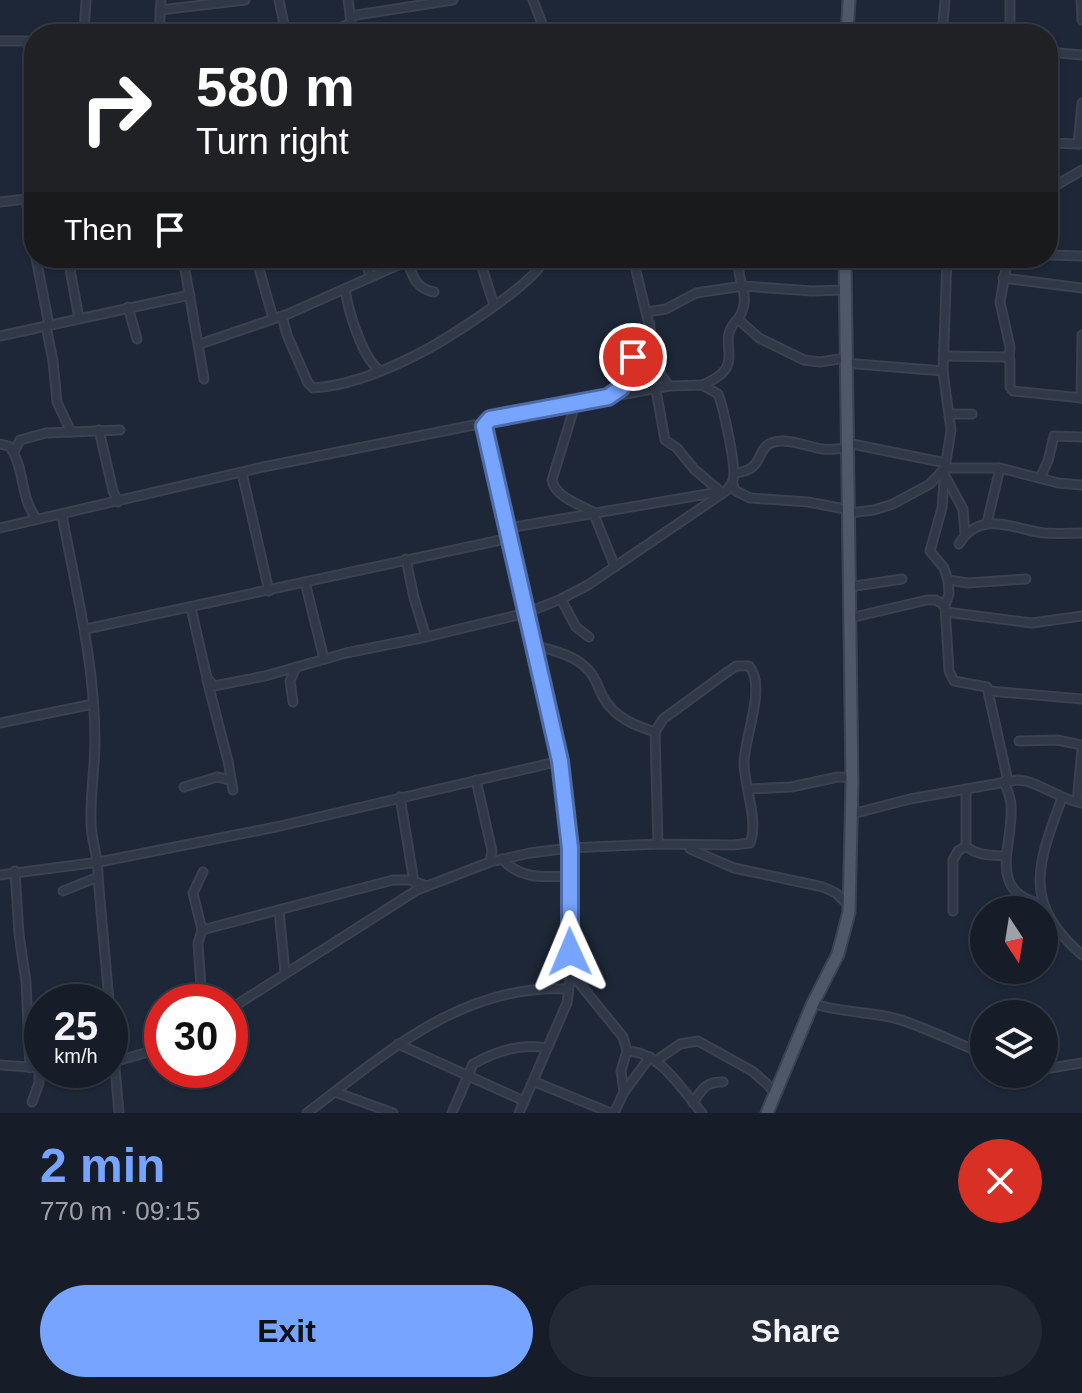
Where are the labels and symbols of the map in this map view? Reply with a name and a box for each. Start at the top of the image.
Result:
pin [599,323,667,391]
north arrow [970,896,1058,984]
position arrow [528,910,612,994]
speed limit sign: 30 [144,984,248,1088]

